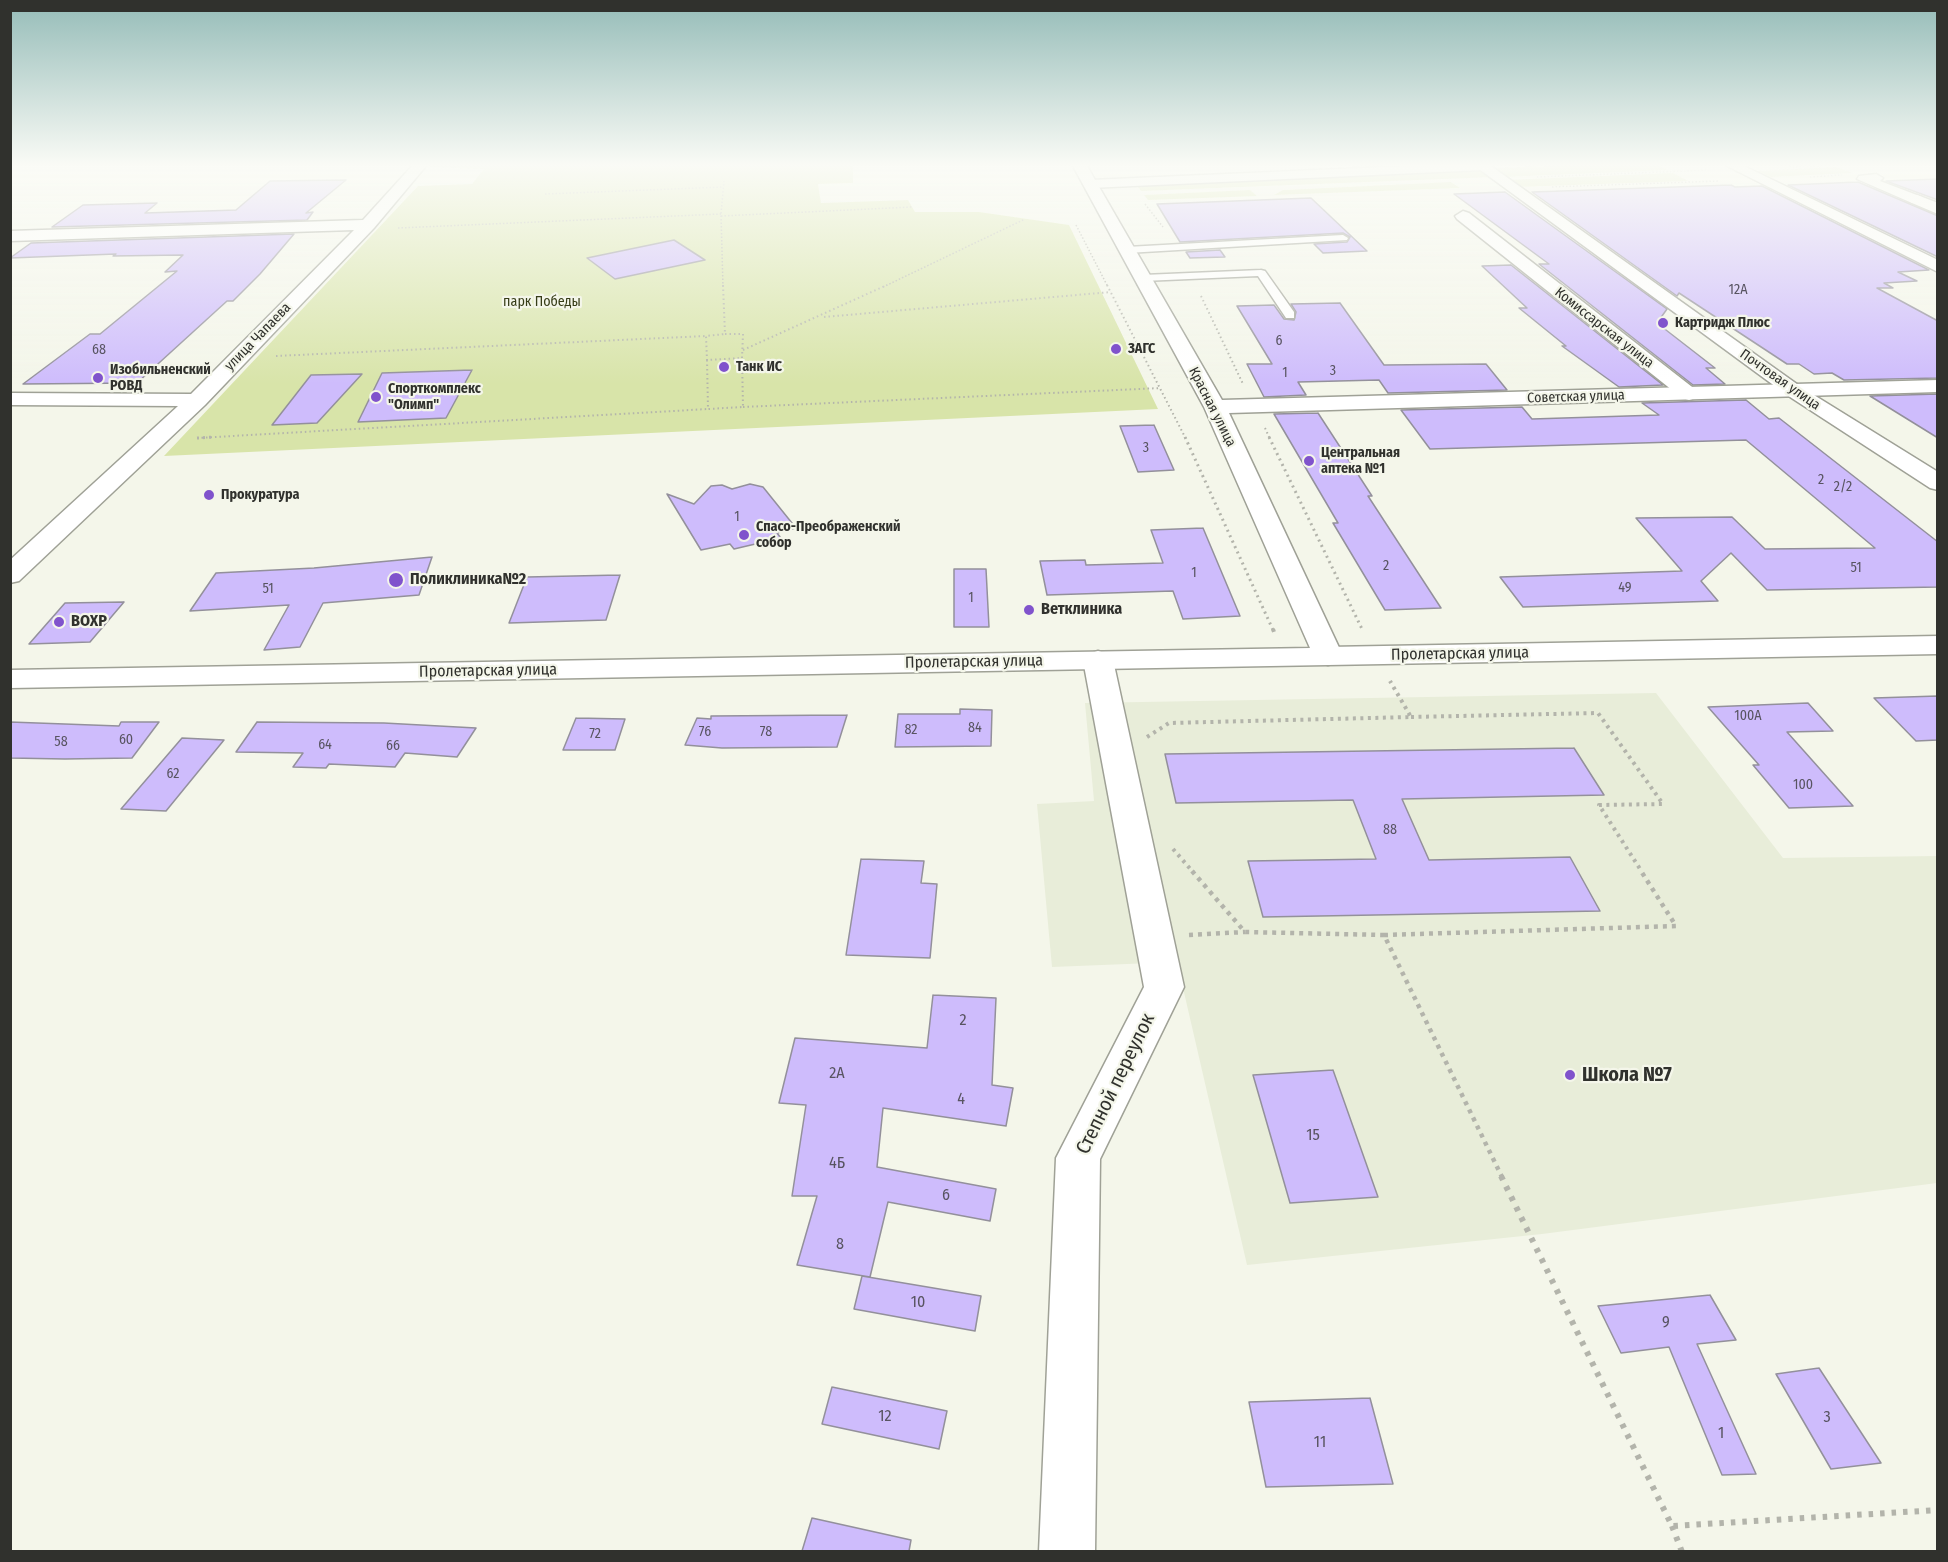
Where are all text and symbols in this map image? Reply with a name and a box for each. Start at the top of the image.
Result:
house number: 12А [1729,282,1747,298]
street label: Комиссарская улица [1551,284,1657,372]
park label: парк Победы [503,294,581,310]
street label: улица Чапаева [221,300,295,374]
place label: Картридж Плюс [1675,315,1770,331]
marker: Картридж Плюс [1656,316,1670,330]
house number: 6 [1276,333,1282,349]
place label: ЗАГС [1128,341,1155,357]
house number: 68 [92,342,106,358]
marker: ЗАГС [1109,342,1123,356]
street label: Почтовая улица [1736,346,1824,414]
place label: Танк ИС [736,359,782,375]
marker: Танк ИС [717,360,731,374]
place label: Изобильненский РОВД [110,362,211,394]
house number: 3 [1330,363,1336,379]
street label: Красная улица [1185,364,1239,450]
house number: 1 [1282,365,1288,381]
marker: Изобильненский РОВД [91,371,105,385]
place label: Спорткомплекс "Олимп" [388,381,481,413]
street label: Советская улица [1527,387,1625,407]
marker: Спорткомплекс "Олимп" [369,390,383,404]
house number: 3 [1143,440,1149,456]
place label: Центральная аптека №1 [1321,445,1400,478]
marker: Центральная аптека №1 [1302,454,1316,468]
house number: 2 [1818,472,1824,488]
house number: 2/2 [1834,479,1852,495]
place label: Прокуратура [221,487,299,503]
marker: Прокуратура [202,488,216,502]
house number: 1 [734,509,740,525]
place label: Спасо-Преображенский собор [756,519,900,552]
marker: Спасо-Преображенский собор [737,528,751,542]
house number: 2 [1383,558,1389,574]
house number: 51 [1850,560,1862,576]
house number: 1 [1191,565,1197,581]
place label: Поликлиника№2 [410,570,526,590]
marker: Поликлиника№2 [387,571,405,589]
house number: 49 [1618,580,1632,596]
house number: 51 [262,581,274,597]
house number: 1 [968,590,974,606]
place label: Ветклиника [1041,600,1122,620]
marker: Ветклиника [1022,603,1036,617]
place label: ВОХР [71,612,107,632]
marker: ВОХР [52,615,66,629]
street label: Пролетарская улица [1391,643,1529,665]
street label: Пролетарская улица [905,651,1043,673]
street label: Пролетарская улица [419,660,557,682]
house number: 100А [1734,708,1762,724]
house number: 84 [968,720,982,736]
house number: 82 [904,722,918,738]
house number: 76 [699,724,711,740]
house number: 78 [760,724,772,740]
house number: 72 [589,726,601,742]
house number: 60 [119,732,133,748]
house number: 58 [54,734,68,750]
house number: 64 [318,737,332,753]
house number: 66 [386,738,400,754]
house number: 62 [167,766,179,782]
house number: 100 [1793,777,1813,793]
house number: 88 [1383,822,1397,838]
street label: Степной переулок [1072,1010,1160,1158]
house number: 2 [959,1011,967,1031]
place label: Школа №7 [1582,1063,1672,1087]
house number: 2А [829,1064,845,1084]
marker: Школа №7 [1563,1068,1577,1082]
house number: 4 [957,1090,965,1110]
house number: 15 [1306,1126,1320,1146]
house number: 4Б [829,1154,845,1174]
house number: 6 [942,1186,950,1206]
house number: 8 [836,1235,844,1255]
house number: 10 [911,1293,925,1313]
house number: 9 [1662,1313,1670,1333]
house number: 12 [878,1407,892,1427]
house number: 3 [1823,1408,1831,1428]
house number: 1 [1718,1424,1724,1444]
house number: 11 [1314,1433,1326,1453]

